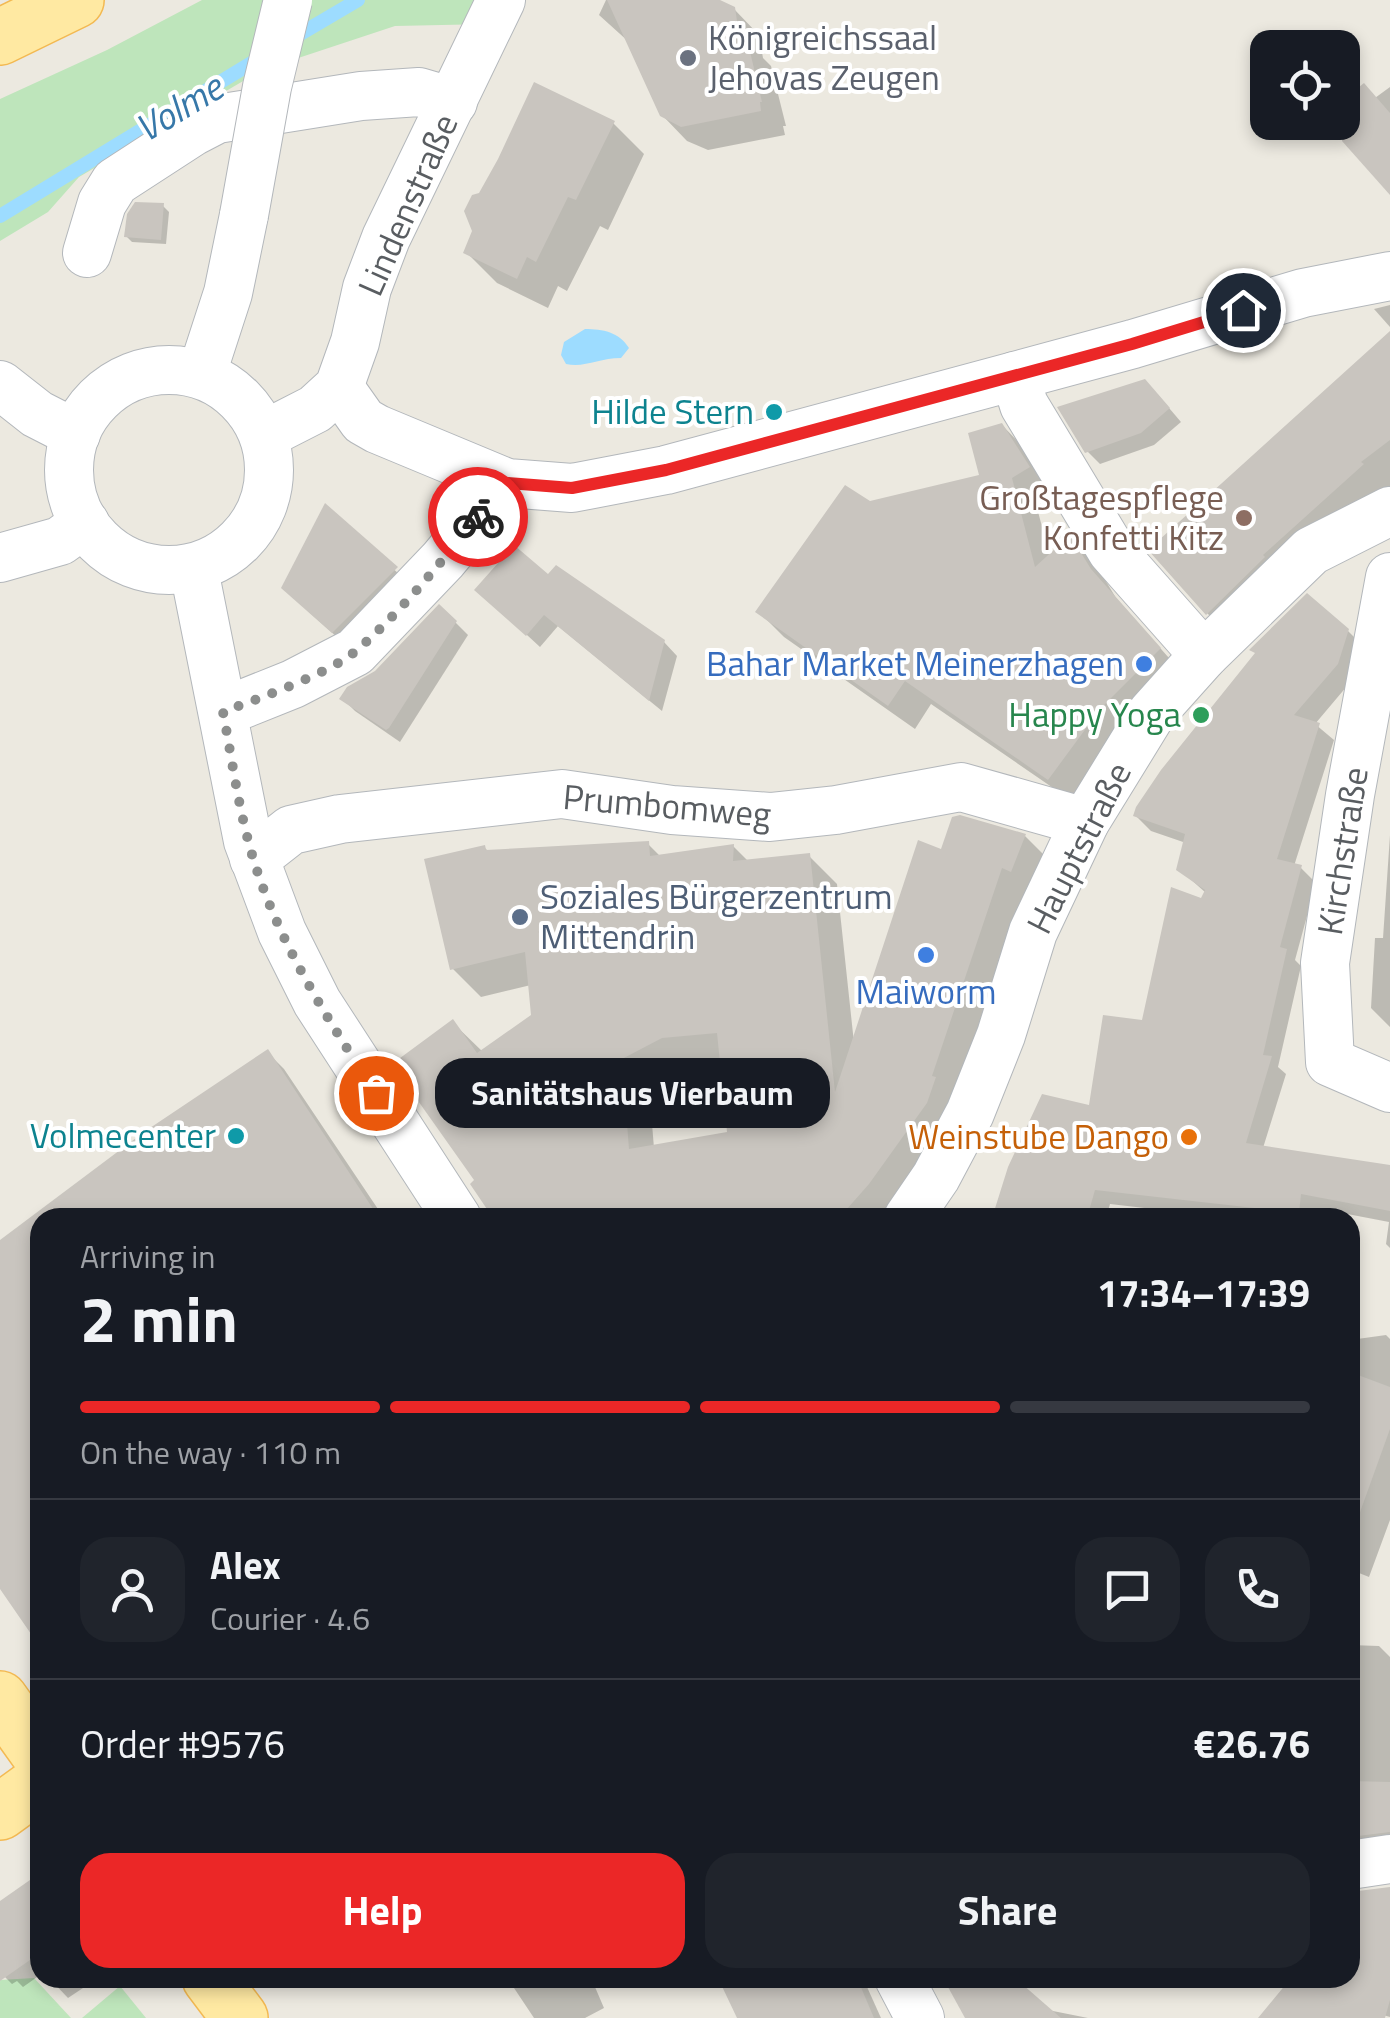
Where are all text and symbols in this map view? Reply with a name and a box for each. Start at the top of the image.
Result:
place label: Königreichssaal Jehovas Zeugen [708,10,940,104]
map controls [1250,30,1360,140]
button: locate [1250,30,1360,140]
marker: Königreichssaal Jehovas Zeugen [677,47,699,69]
water label: Volme [123,57,236,156]
street label: Lindenstraße [343,105,471,304]
pin [1201,268,1286,353]
icon: home [1216,283,1271,338]
place label: Hilde Stern [591,384,754,438]
marker: Hilde Stern [763,401,785,423]
courier [428,467,528,567]
place label: Großtagespflege Konfetti Kitz [979,470,1224,564]
icon: bike [451,490,506,545]
marker: Großtagespflege Konfetti Kitz [1233,507,1255,529]
place label: Bahar Market Meinerzhagen [706,636,1124,690]
marker: Bahar Market Meinerzhagen [1133,653,1155,675]
place label: Happy Yoga [1008,687,1181,741]
marker: Happy Yoga [1190,704,1212,726]
street label: Hauptstraße [1012,752,1144,943]
street label: Kirchstraße [1302,763,1382,939]
street label: Prumbomweg [561,769,773,841]
place label: Soziales Bürgerzentrum Mittendrin [540,869,892,963]
marker: Soziales Bürgerzentrum Mittendrin [509,906,531,928]
marker: Maiworm [915,944,937,966]
place label: Maiworm [856,964,996,1018]
pin [334,1051,419,1136]
callout: Sanitätshaus Vierbaum [436,1058,831,1128]
icon: bag [349,1066,404,1121]
text: Sanitätshaus Vierbaum [471,1069,794,1117]
place label: Volmecenter [30,1108,216,1162]
place label: Weinstube Dango [908,1109,1169,1163]
marker: Volmecenter [225,1125,247,1147]
marker: Weinstube Dango [1178,1126,1200,1148]
text: Arriving in [80,1232,216,1280]
text: 17:34–17:39 [1097,1264,1310,1322]
text: 2 min [80,1268,238,1367]
text: On the way · 110 m [80,1428,341,1476]
text: Alex [210,1536,281,1594]
button: person [80,1537,185,1642]
button: chat [1075,1537,1180,1642]
button: phone [1205,1537,1310,1642]
text: Courier · 4.6 [210,1594,370,1642]
text: Order #9576 [80,1715,285,1773]
text: €26.76 [1194,1715,1310,1773]
button: Help [80,1853,685,1968]
button: Share [705,1853,1310,1968]

